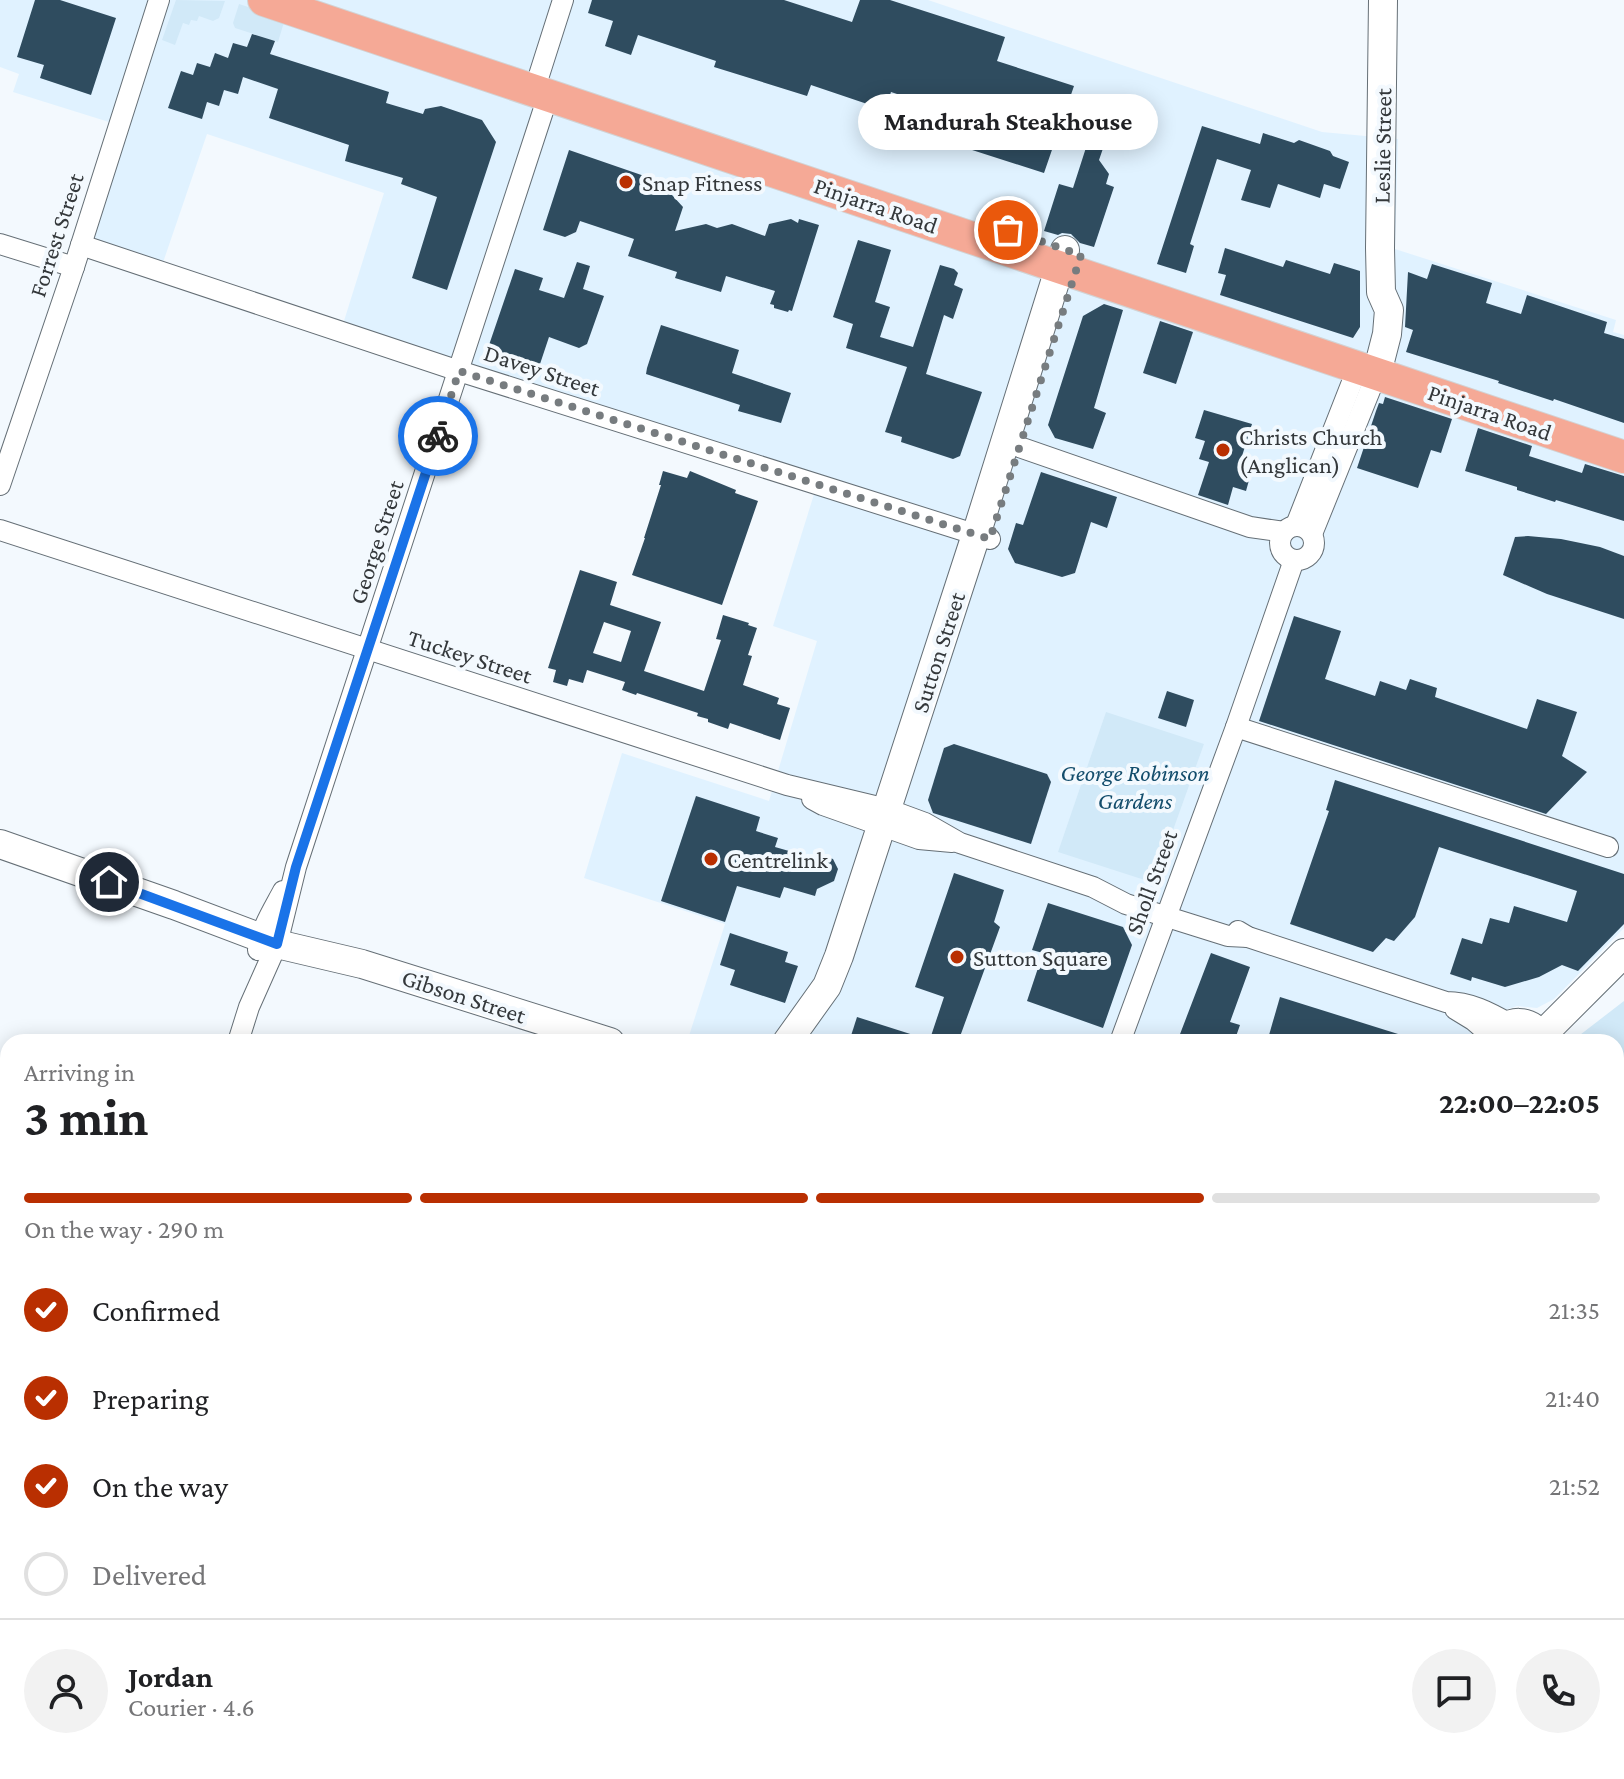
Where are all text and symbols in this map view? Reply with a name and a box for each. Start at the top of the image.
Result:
street label: Leslie Street [1367,87,1397,204]
callout: Mandurah Steakhouse [858,94,1158,150]
text: Mandurah Steakhouse [884,107,1132,136]
street label: Forrest Street [23,169,89,300]
place label: Snap Fitness [642,169,763,196]
street label: Pinjarra Road [811,171,942,239]
marker: Snap Fitness [617,173,635,191]
pin [974,196,1042,264]
icon: bag [986,208,1030,252]
street label: Davey Street [481,339,604,402]
street label: Pinjarra Road [1425,378,1556,446]
courier [398,396,478,476]
icon: bike [416,414,460,458]
place label: Christs Church (Anglican) [1239,423,1383,479]
marker: Christs Church (Anglican) [1214,441,1232,459]
street label: George Street [343,476,409,607]
street label: Sutton Street [906,587,971,716]
street label: Tuckey Street [404,623,537,689]
park label: George Robinson Gardens [1060,759,1210,814]
street label: Sholl Street [1120,825,1183,938]
place label: Centrelink [727,846,828,873]
pin [75,848,143,916]
marker: Centrelink [702,850,720,868]
icon: home [87,860,131,904]
place label: Sutton Square [973,944,1108,971]
marker: Sutton Square [948,948,966,966]
street label: Gibson Street [399,963,530,1029]
text: Arriving in [24,1058,135,1087]
text: 22:00–22:05 [1439,1086,1600,1119]
text: 3 min [24,1088,148,1146]
text: On the way · 290 m [24,1215,224,1244]
icon: check [24,1288,68,1332]
text: Confirmed [92,1294,220,1327]
text: 21:35 [1548,1296,1600,1325]
icon: check [24,1376,68,1420]
text: Preparing [92,1382,209,1415]
text: 21:40 [1545,1384,1600,1413]
icon: check [24,1464,68,1508]
text: On the way [92,1470,228,1503]
text: 21:52 [1549,1472,1600,1501]
text: Delivered [92,1558,207,1591]
button: person [24,1649,108,1733]
button: chat [1412,1649,1496,1733]
button: phone [1516,1649,1600,1733]
text: Jordan [128,1660,213,1693]
text: Courier · 4.6 [128,1693,255,1722]

